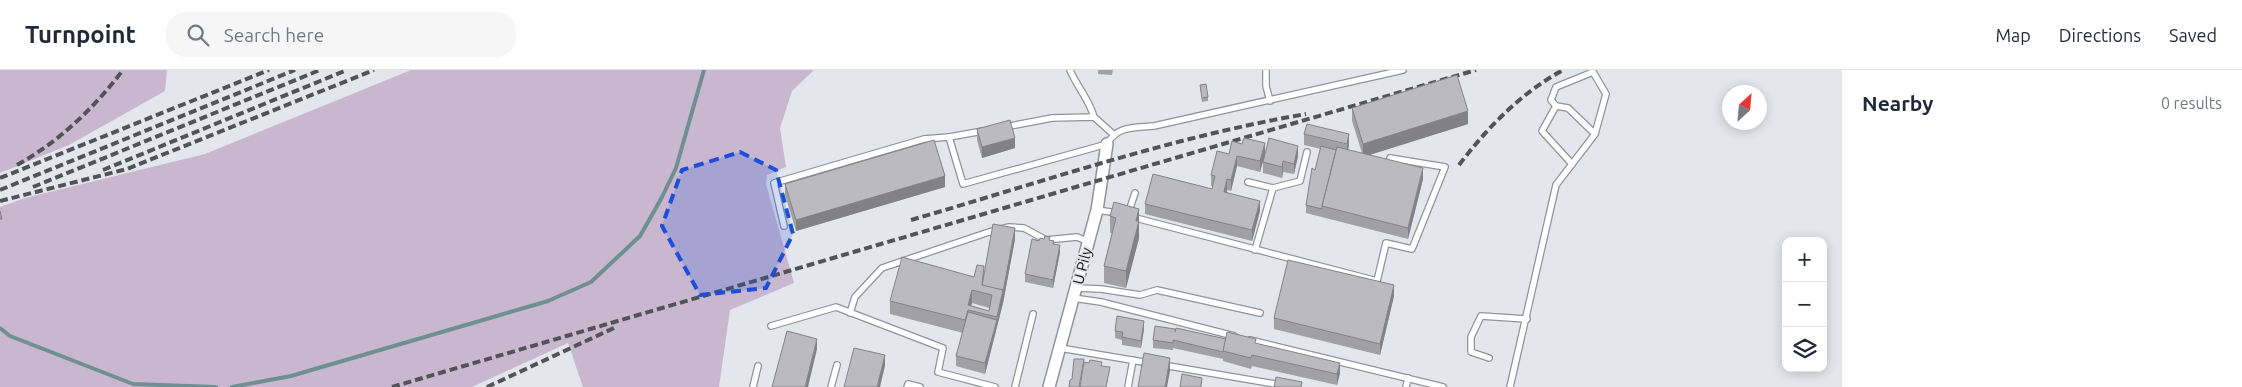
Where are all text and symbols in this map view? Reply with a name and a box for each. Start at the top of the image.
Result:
search box [166,12,516,57]
text: Turnpoint [25,21,136,48]
icon: search [184,21,212,49]
text: Search here [224,24,324,46]
text: Map [1995,25,2031,45]
text: Directions [2059,25,2141,45]
text: Saved [2169,25,2217,45]
north arrow [1722,85,1767,130]
text: Nearby [1862,91,1933,115]
text: 0 results [2161,94,2222,112]
map controls [1782,237,1827,372]
button: + [1782,237,1827,282]
street label: U Pily [1069,246,1095,286]
button: − [1782,282,1827,327]
button: layers [1782,327,1827,372]

